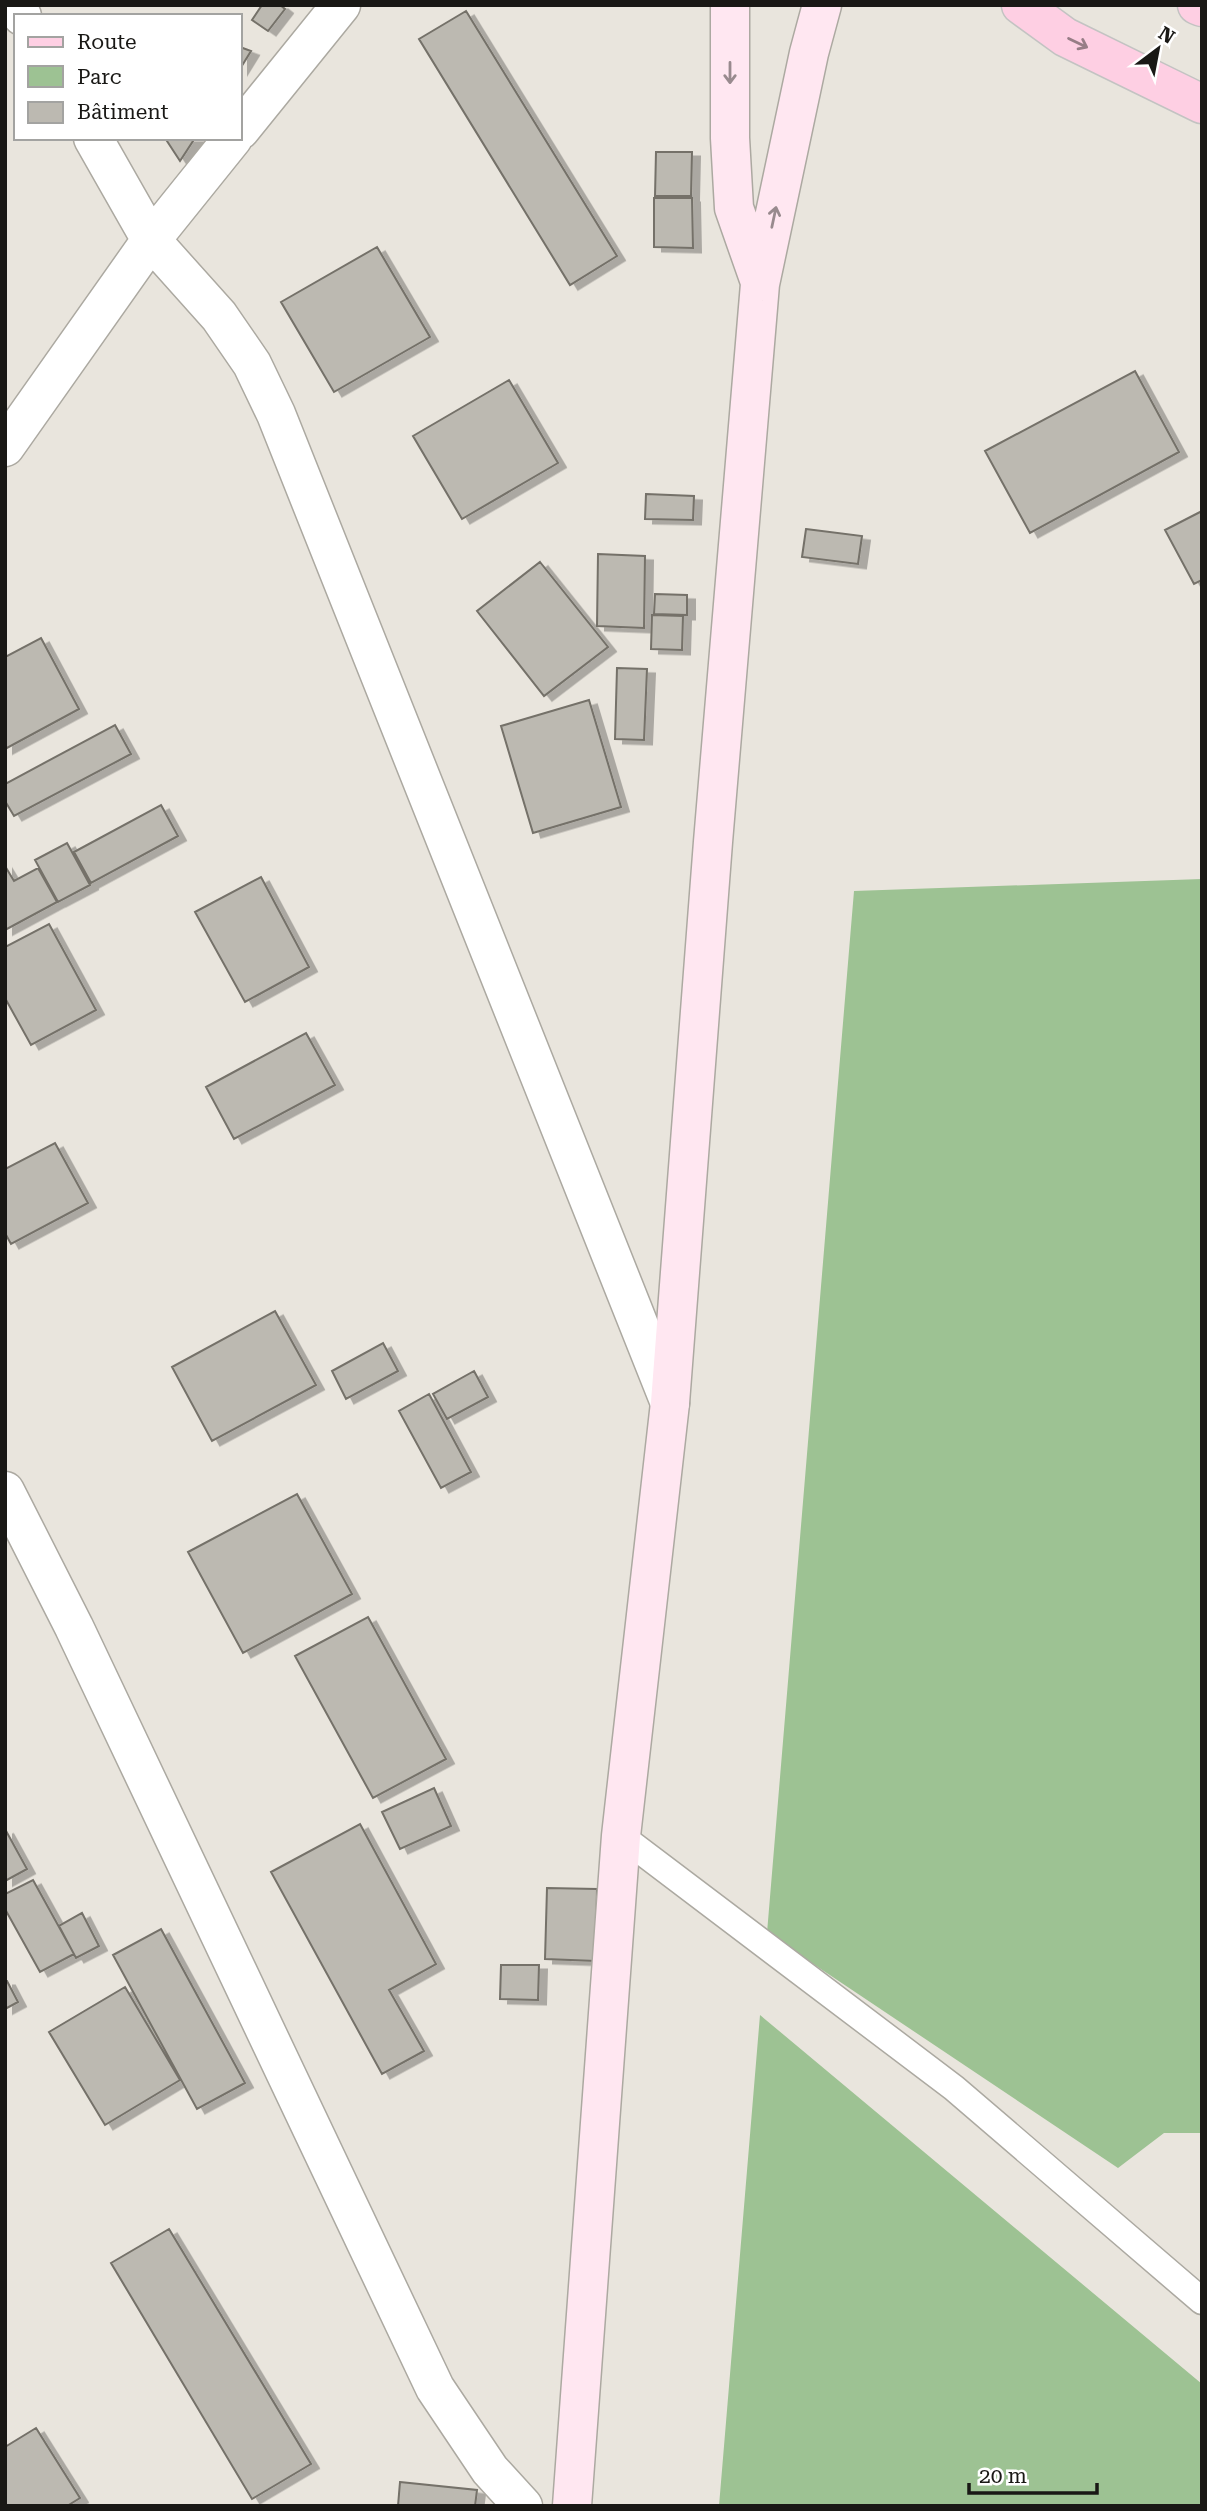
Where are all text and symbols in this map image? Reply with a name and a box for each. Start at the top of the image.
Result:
legend [14,14,242,140]
north arrow [1123,14,1193,84]
text: N [1154,21,1179,49]
text: Route [77,30,136,54]
one-way arrow [1067,37,1088,51]
one-way arrow [723,62,737,85]
text: Parc [77,65,122,89]
text: Bâtiment [77,100,169,124]
one-way arrow [768,206,782,229]
scale bar [969,2452,1097,2496]
text: 20 m [979,2464,1027,2488]

